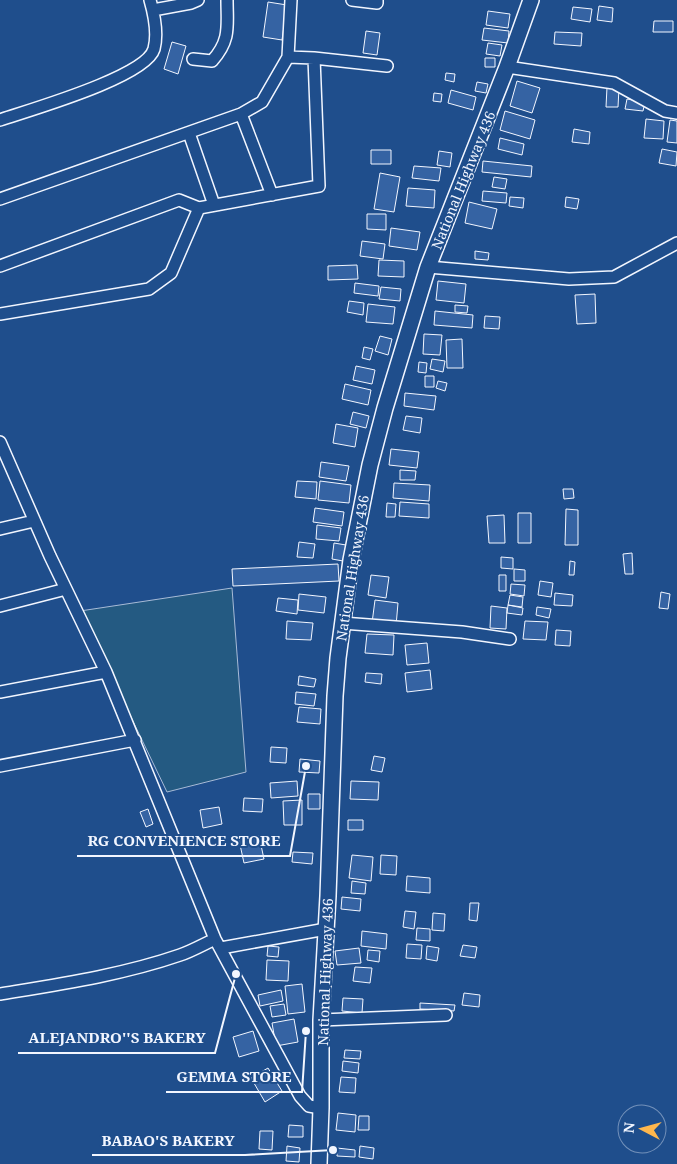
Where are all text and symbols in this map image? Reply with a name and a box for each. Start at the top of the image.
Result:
street label: National Highway 436 [427,108,500,252]
street label: National Highway 436 [331,493,373,642]
callout: RG CONVENIENCE STORE [77,826,290,856]
text: RG CONVENIENCE STORE [87,830,281,850]
street label: National Highway 436 [313,898,337,1046]
callout: ALEJANDRO''S BAKERY [18,1023,215,1053]
text: ALEJANDRO''S BAKERY [28,1027,206,1047]
callout: GEMMA STORE [166,1062,302,1092]
text: GEMMA STORE [176,1066,292,1086]
north arrow [617,1104,667,1154]
text: N [619,1121,639,1134]
callout: BABAO'S BAKERY [92,1125,245,1155]
text: BABAO'S BAKERY [101,1130,235,1150]

